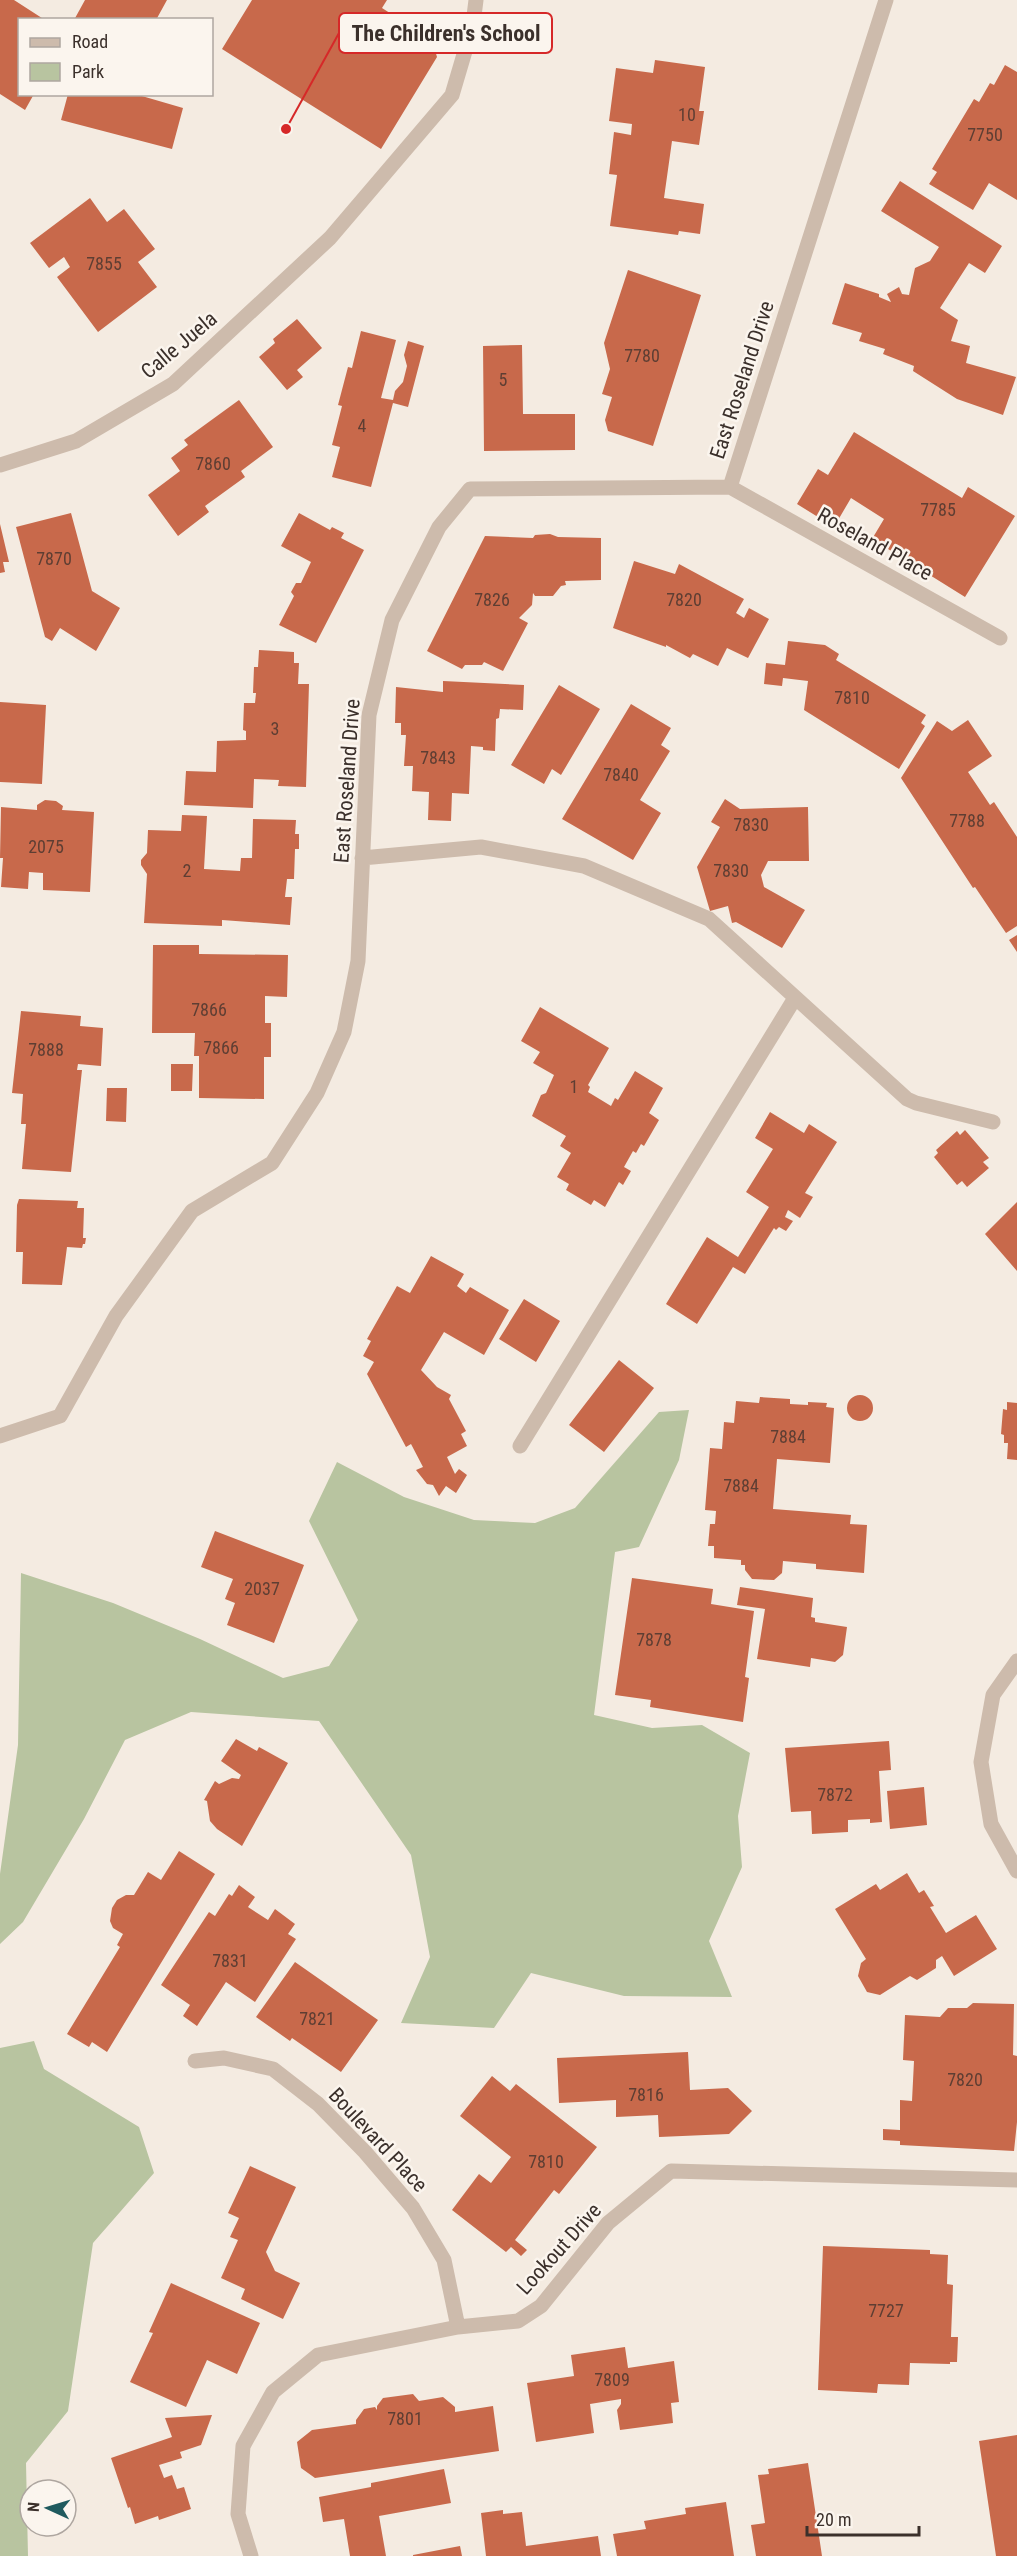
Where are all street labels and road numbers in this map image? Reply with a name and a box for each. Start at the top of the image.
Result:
street label: East Roseland Drive [705,298,779,462]
street label: Calle Juela [136,306,222,384]
street label: Roseland Place [813,503,937,585]
street label: East Roseland Drive [329,698,365,864]
street label: Boulevard Place [324,2083,432,2197]
street label: Lookout Drive [512,2198,606,2299]

